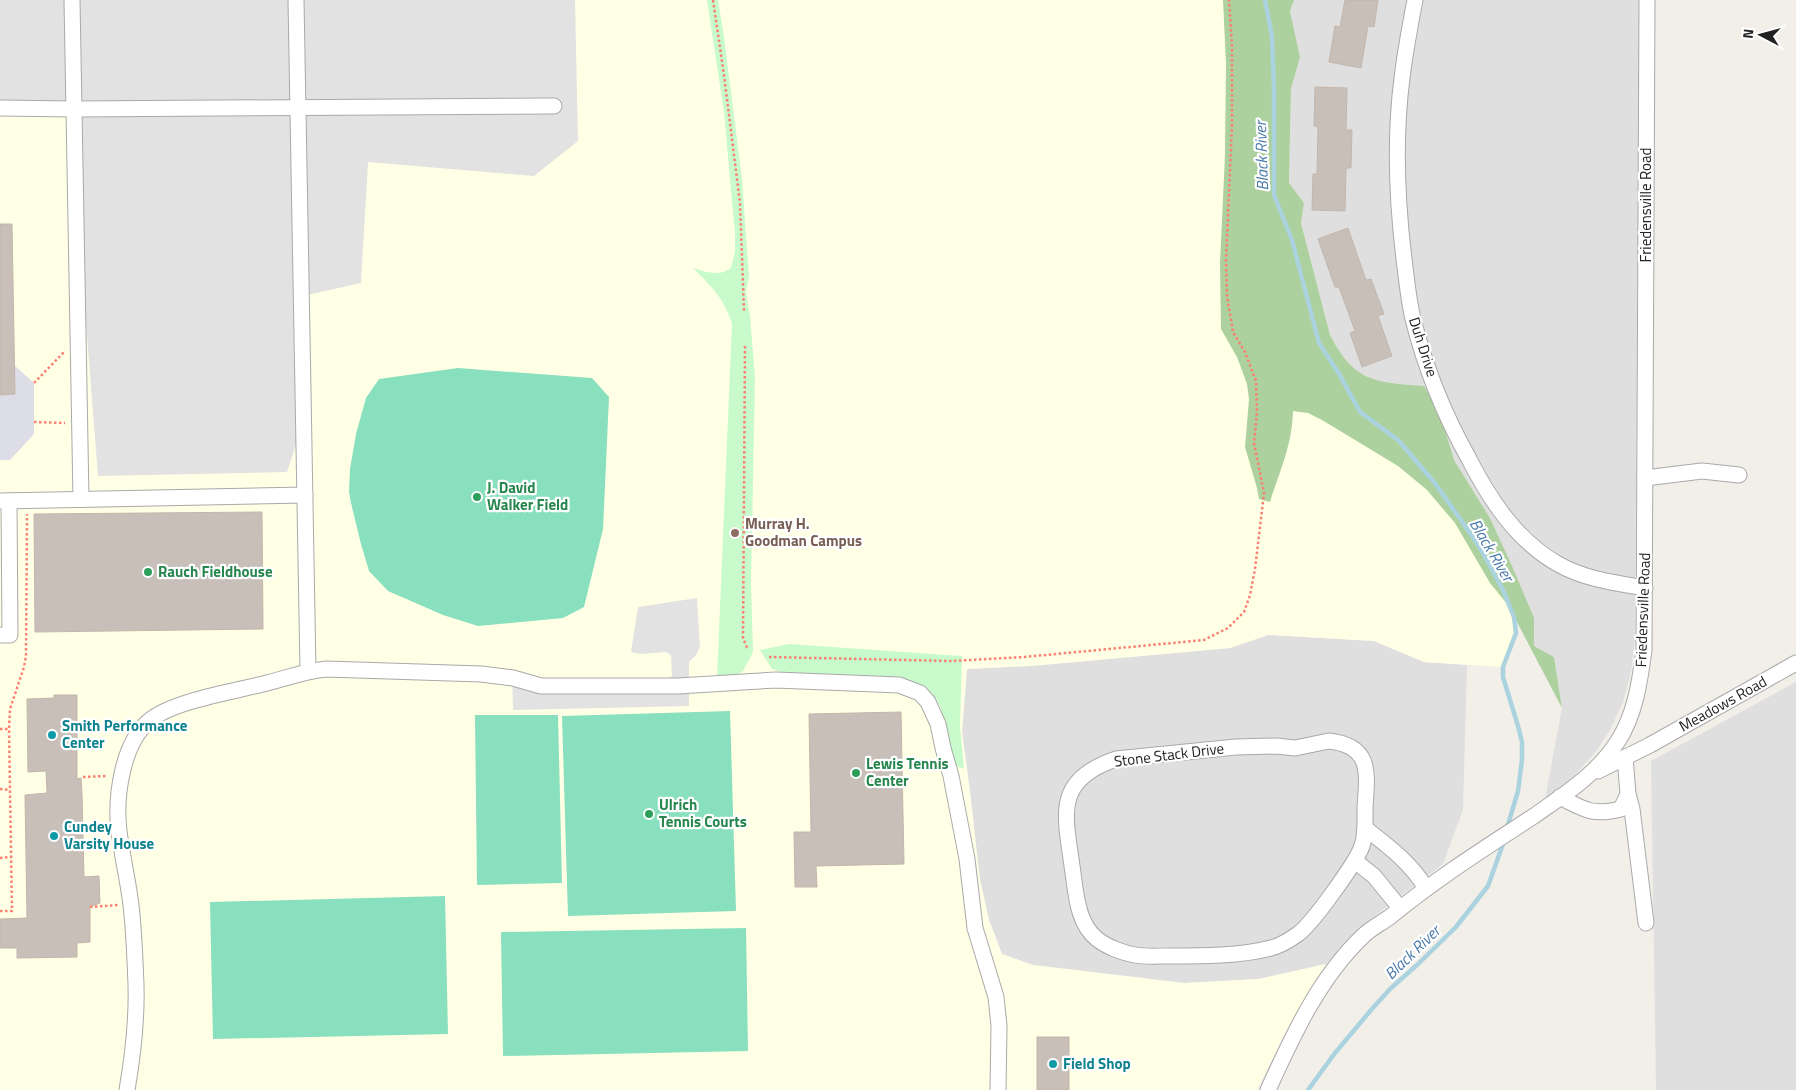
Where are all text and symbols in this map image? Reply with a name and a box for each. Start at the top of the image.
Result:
north arrow [1736,10,1786,60]
text: N [1737,28,1759,40]
water label: Black River [1248,119,1274,191]
street label: Friedensville Road [1634,148,1657,262]
street label: Duh Drive [1403,314,1444,380]
place label: J. David Walker Field [487,476,568,516]
marker: J. David Walker Field [471,491,483,503]
place label: Murray H. Goodman Campus [745,512,862,552]
water label: Black River [1464,514,1521,588]
marker: Murray H. Goodman Campus [729,527,741,539]
street label: Friedensville Road [1629,552,1656,668]
place label: Rauch Fieldhouse [158,560,273,583]
marker: Rauch Fieldhouse [142,566,154,578]
street label: Meadows Road [1675,670,1771,737]
place label: Smith Performance Center [62,714,188,754]
marker: Smith Performance Center [46,729,58,741]
street label: Stone Stack Drive [1113,736,1225,773]
place label: Lewis Tennis Center [866,752,949,792]
marker: Lewis Tennis Center [850,767,862,779]
place label: Ulrich Tennis Courts [659,793,747,833]
marker: Ulrich Tennis Courts [643,808,655,820]
place label: Cundey Varsity House [64,815,155,855]
marker: Cundey Varsity House [48,830,60,842]
water label: Black River [1379,918,1447,985]
place label: Field Shop [1063,1052,1131,1075]
marker: Field Shop [1047,1058,1059,1070]

